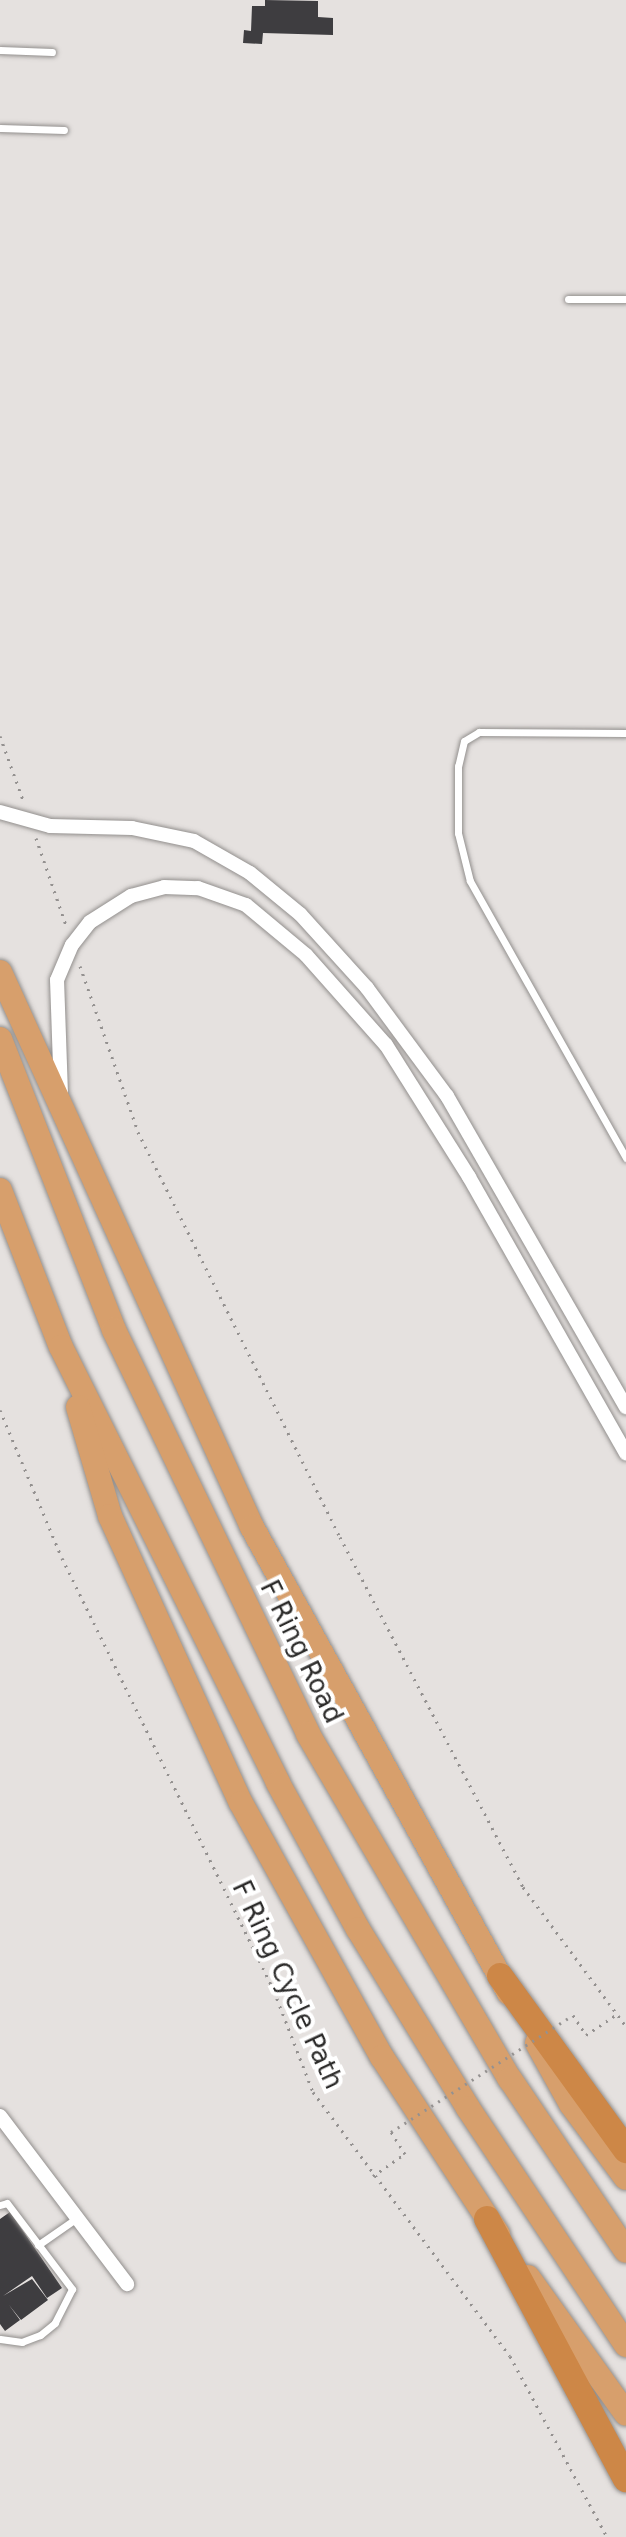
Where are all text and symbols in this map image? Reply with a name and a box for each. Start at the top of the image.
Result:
street label: F Ring Road [253,1576,349,1728]
street label: F Ring Cycle Path [225,1876,349,2094]

